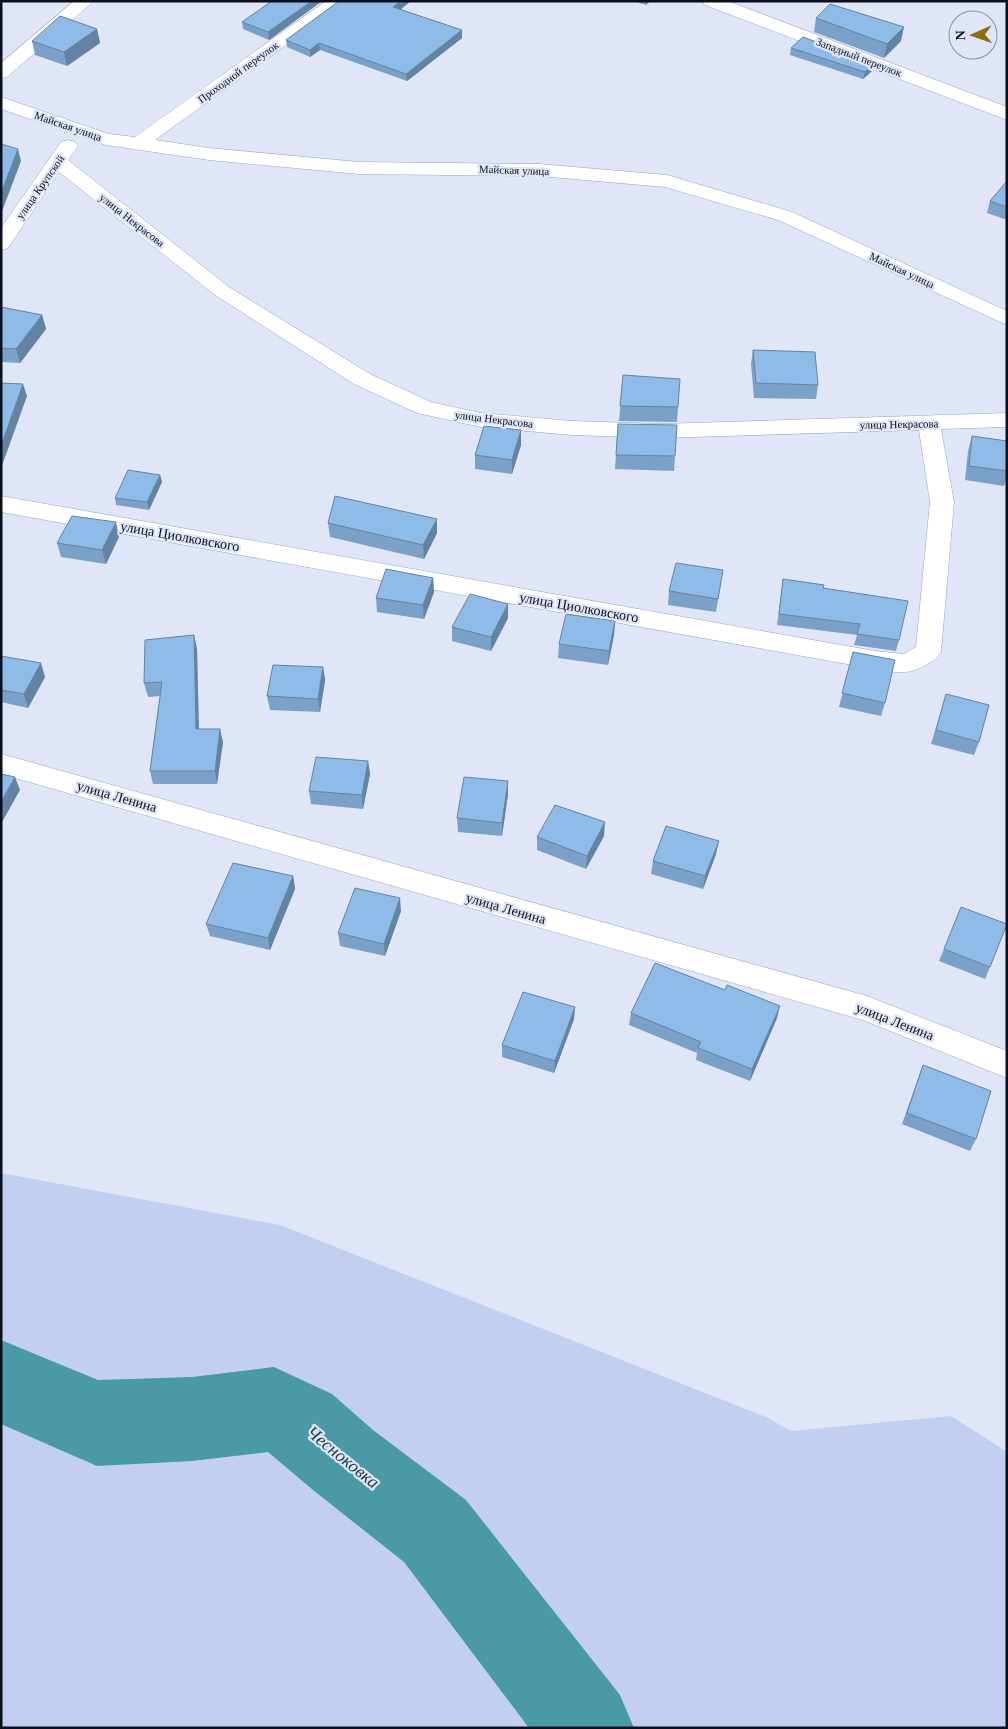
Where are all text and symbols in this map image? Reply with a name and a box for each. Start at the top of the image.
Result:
north arrow [948,10,998,60]
text: N [953,30,968,41]
street label: Западный переулок [814,35,904,79]
street label: Проходной переулок [195,38,281,105]
street label: Майская улица [33,109,103,143]
street label: улица Крупской [14,153,67,221]
street label: Майская улица [479,163,550,177]
street label: улица Некрасова [97,191,167,249]
street label: Майская улица [868,250,937,290]
street label: улица Некрасова [454,408,534,430]
street label: улица Некрасова [860,417,939,431]
street label: улица Циолковского [119,519,241,554]
street label: улица Циолковского [518,590,640,625]
street label: улица Ленина [75,778,159,815]
street label: улица Ленина [464,890,548,927]
street label: улица Ленина [854,1000,937,1044]
water label: Чесноковка [303,1422,383,1492]

